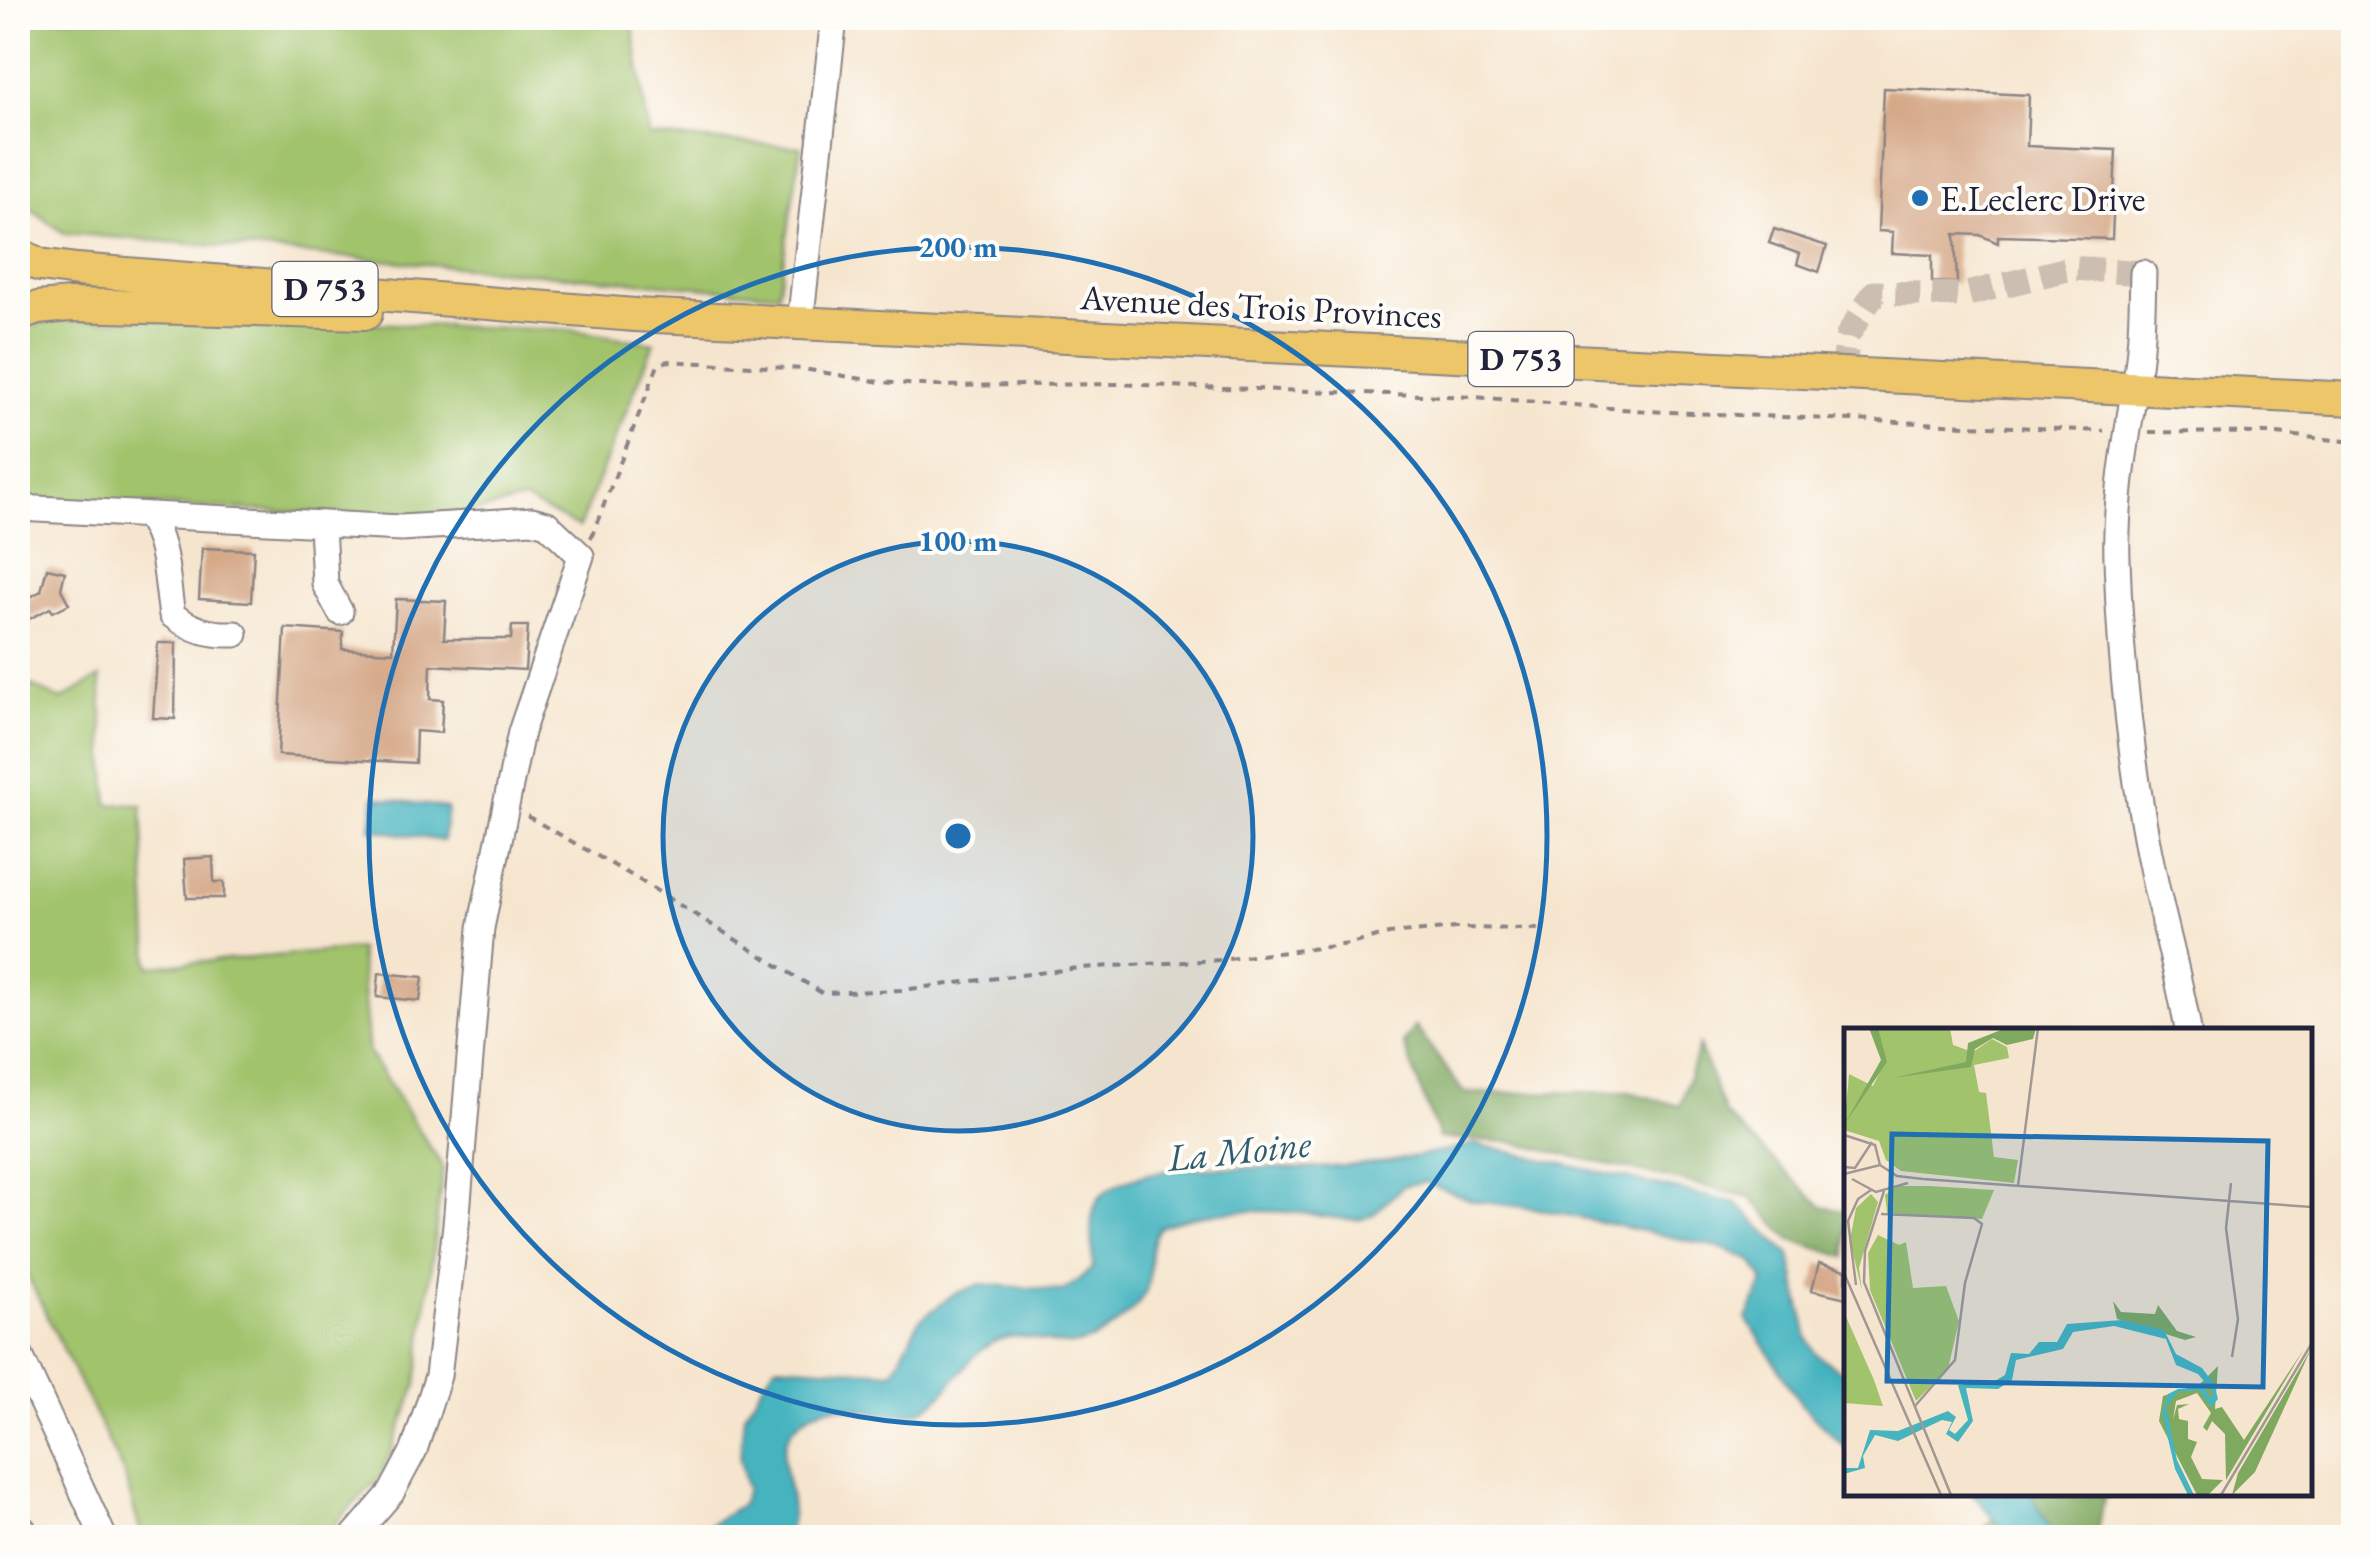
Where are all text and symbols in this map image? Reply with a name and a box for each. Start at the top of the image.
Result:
place label: E.Leclerc Drive [1940,176,2146,221]
marker: E.Leclerc Drive [1909,187,1931,209]
text: 200 m [919,227,997,266]
road number: D 753 [272,262,378,316]
street label: Avenue des Trois Provinces [1078,274,1443,338]
road number: D 753 [1468,332,1574,386]
text: 100 m [919,521,997,560]
centre of rings [940,818,976,854]
inset map [1844,1028,2311,1495]
water label: La Moine [1164,1118,1314,1182]

